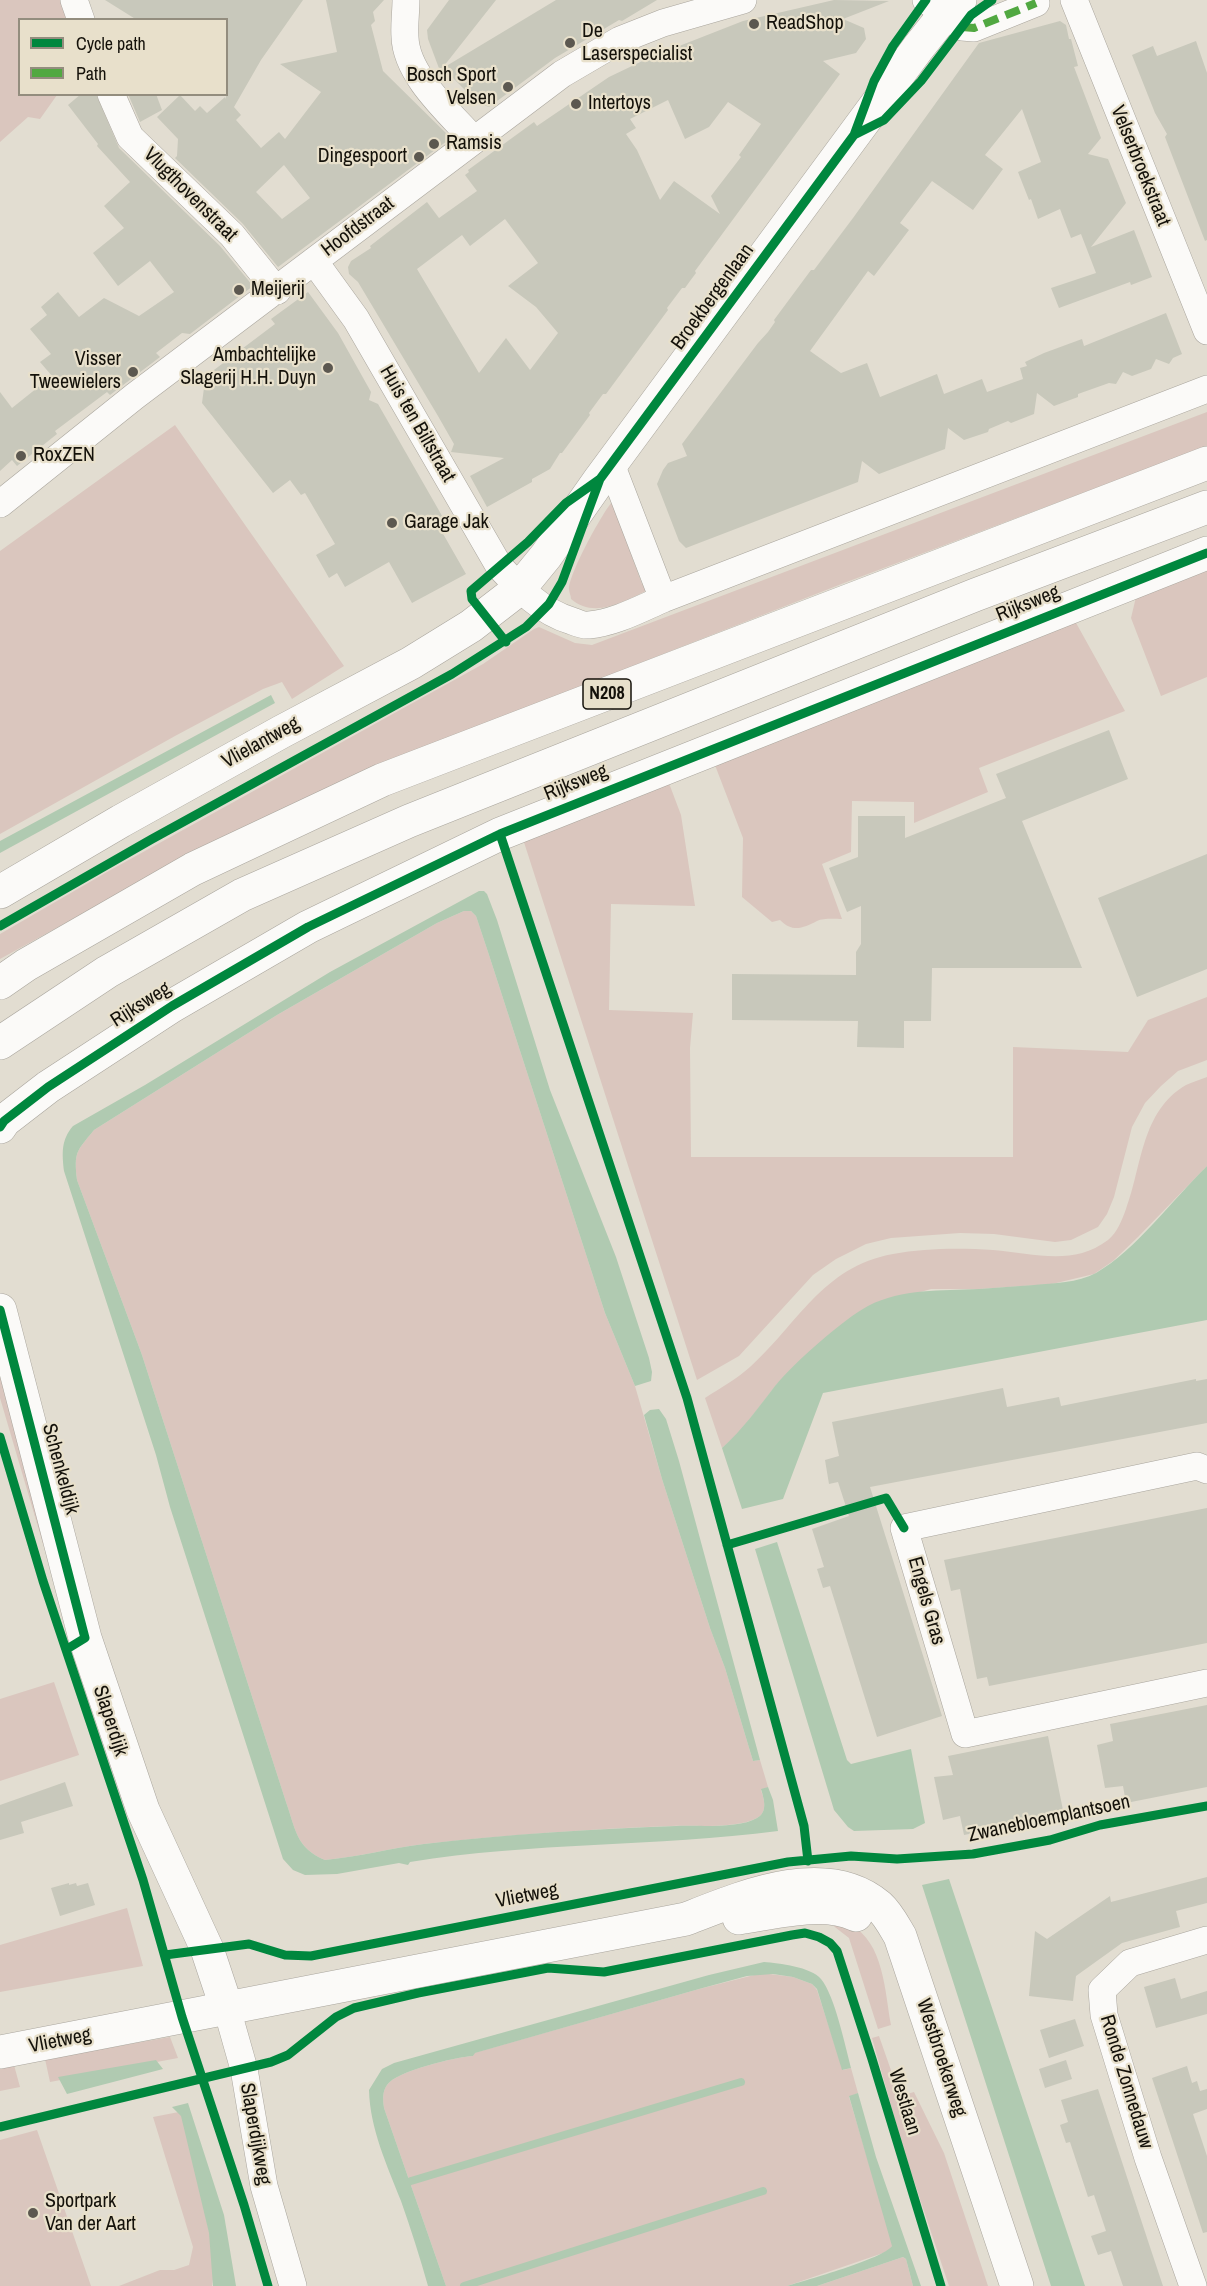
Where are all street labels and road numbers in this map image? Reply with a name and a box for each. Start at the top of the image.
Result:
street label: Velserbroekstraat [1105,102,1175,230]
street label: Vlugthovenstraat [138,143,242,247]
street label: Hoofdstraat [317,192,399,262]
street label: Broekbergenlaan [667,239,759,355]
street label: Huis ten Biltstraat [374,362,460,486]
street label: Rijksweg [993,580,1063,628]
road number: N208 [583,679,631,709]
street label: Vlielantweg [218,712,304,774]
street label: Rijksweg [541,759,611,807]
street label: Rijksweg [106,977,176,1033]
street label: Schenkeldijk [36,1421,84,1517]
street label: Engels Gras [902,1554,950,1648]
street label: Slaperdijk [87,1683,133,1759]
street label: Zwanebloemplantsoen [966,1790,1132,1848]
street label: Vlietweg [494,1878,560,1914]
street label: Westbroekerweg [911,1996,971,2120]
street label: Ronde Zonnedauw [1094,2012,1158,2152]
street label: Vlietweg [27,2023,93,2059]
street label: Westlaan [883,2066,925,2138]
street label: Slaperdijkweg [234,2081,276,2187]

